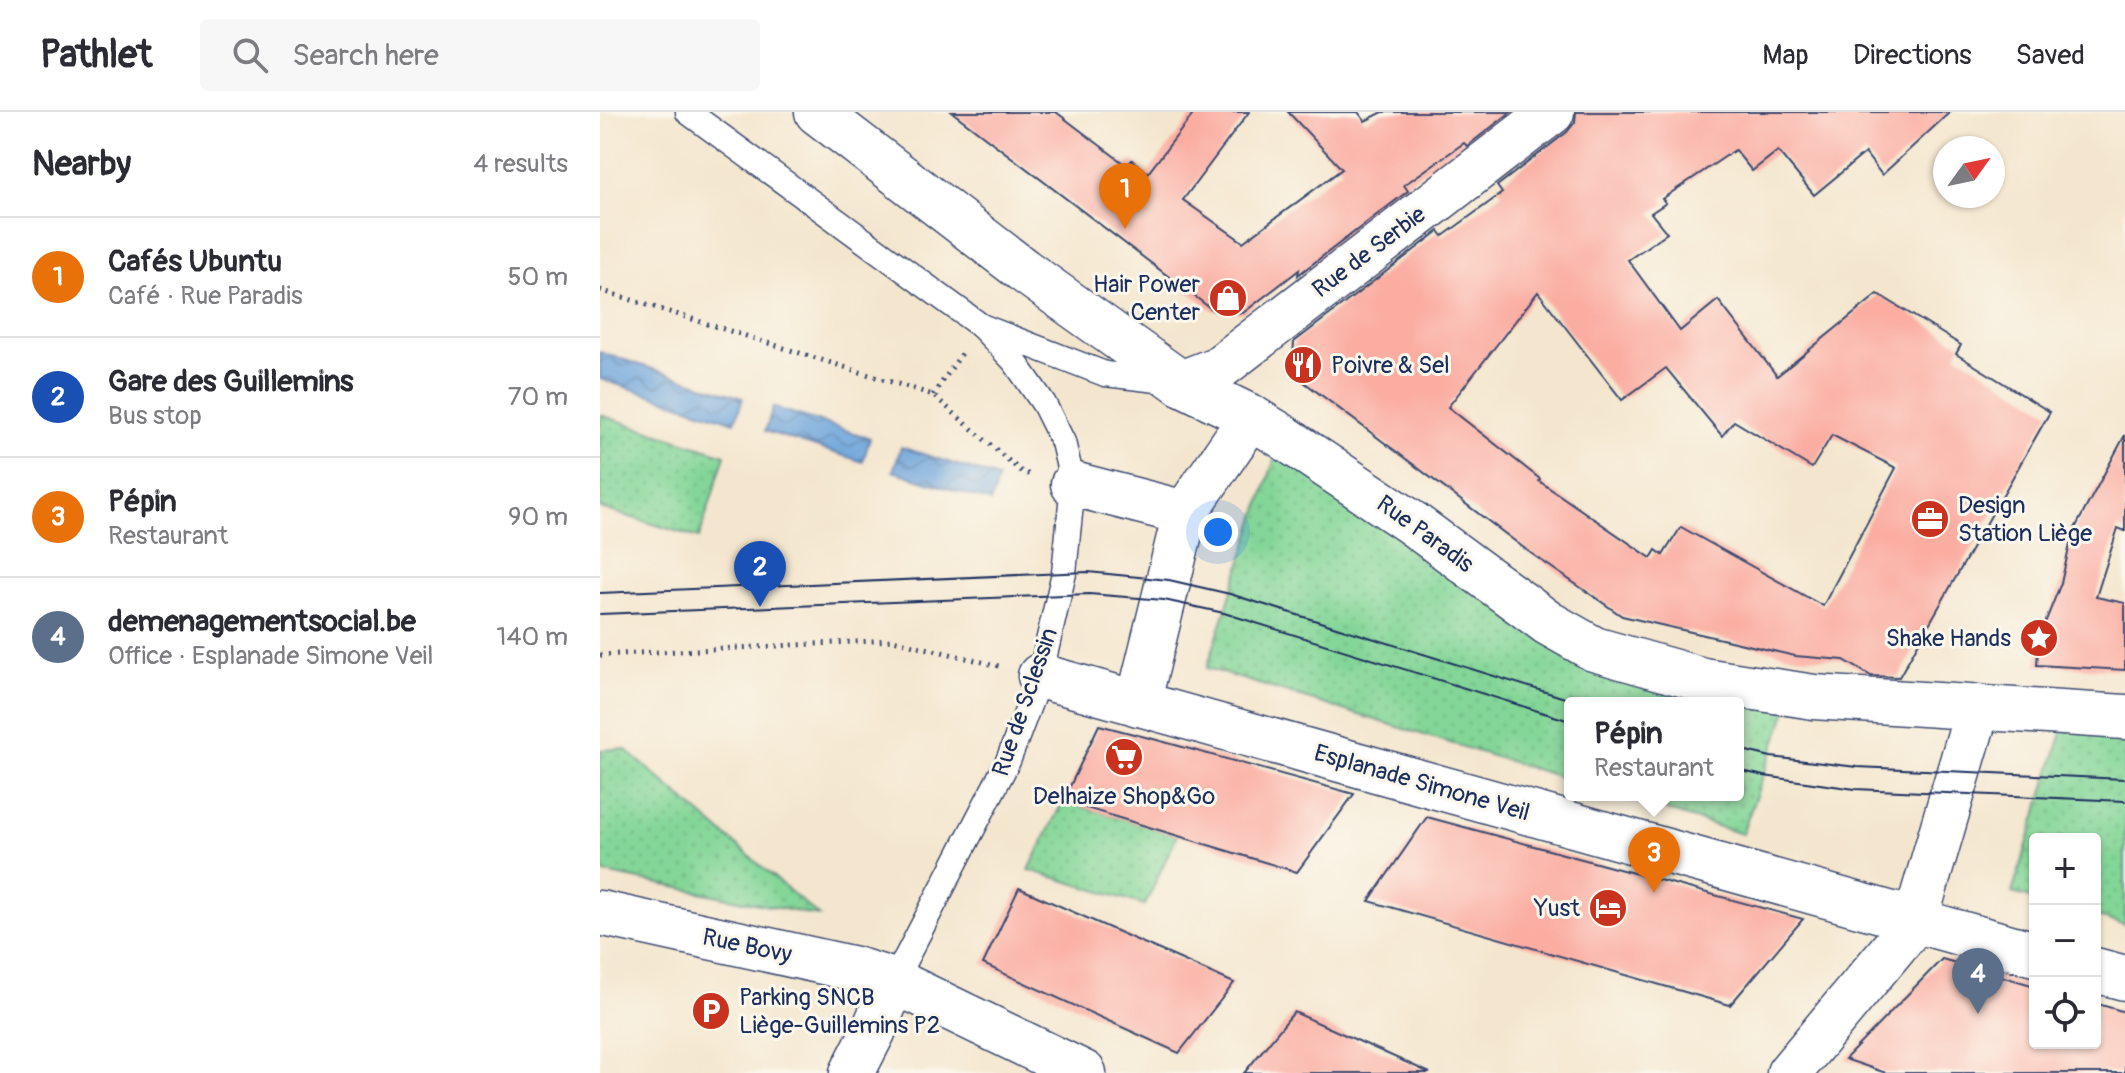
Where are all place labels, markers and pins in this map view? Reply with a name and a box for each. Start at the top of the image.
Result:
pin: 1 [1099,163,1151,229]
place label: Hair Power Center [1093,270,1200,327]
shop icon: Hair Power Center [1207,277,1249,319]
restaurant icon: Poivre & Sel [1282,344,1324,386]
place label: Poivre & Sel [1331,351,1450,380]
place label: Design Station Liège [1958,491,2092,548]
office icon: Design Station Liège [1909,498,1951,540]
pin: 2 [734,541,786,607]
place icon: Shake Hands [2018,617,2060,659]
place label: Shake Hands [1886,624,2011,653]
supermarket icon: Delhaize Shop&Go [1103,736,1145,778]
place label: Delhaize Shop&Go [1033,782,1215,811]
pin: 3 [1628,827,1680,893]
hotel icon: Yust [1587,887,1629,929]
place label: Yust [1533,894,1580,923]
pin: 4 [1952,948,2004,1014]
place label: Parking SNCB Liège-Guillemins P2 [739,983,940,1040]
parking icon: Parking SNCB Liège-Guillemins P2 [690,990,732,1032]

